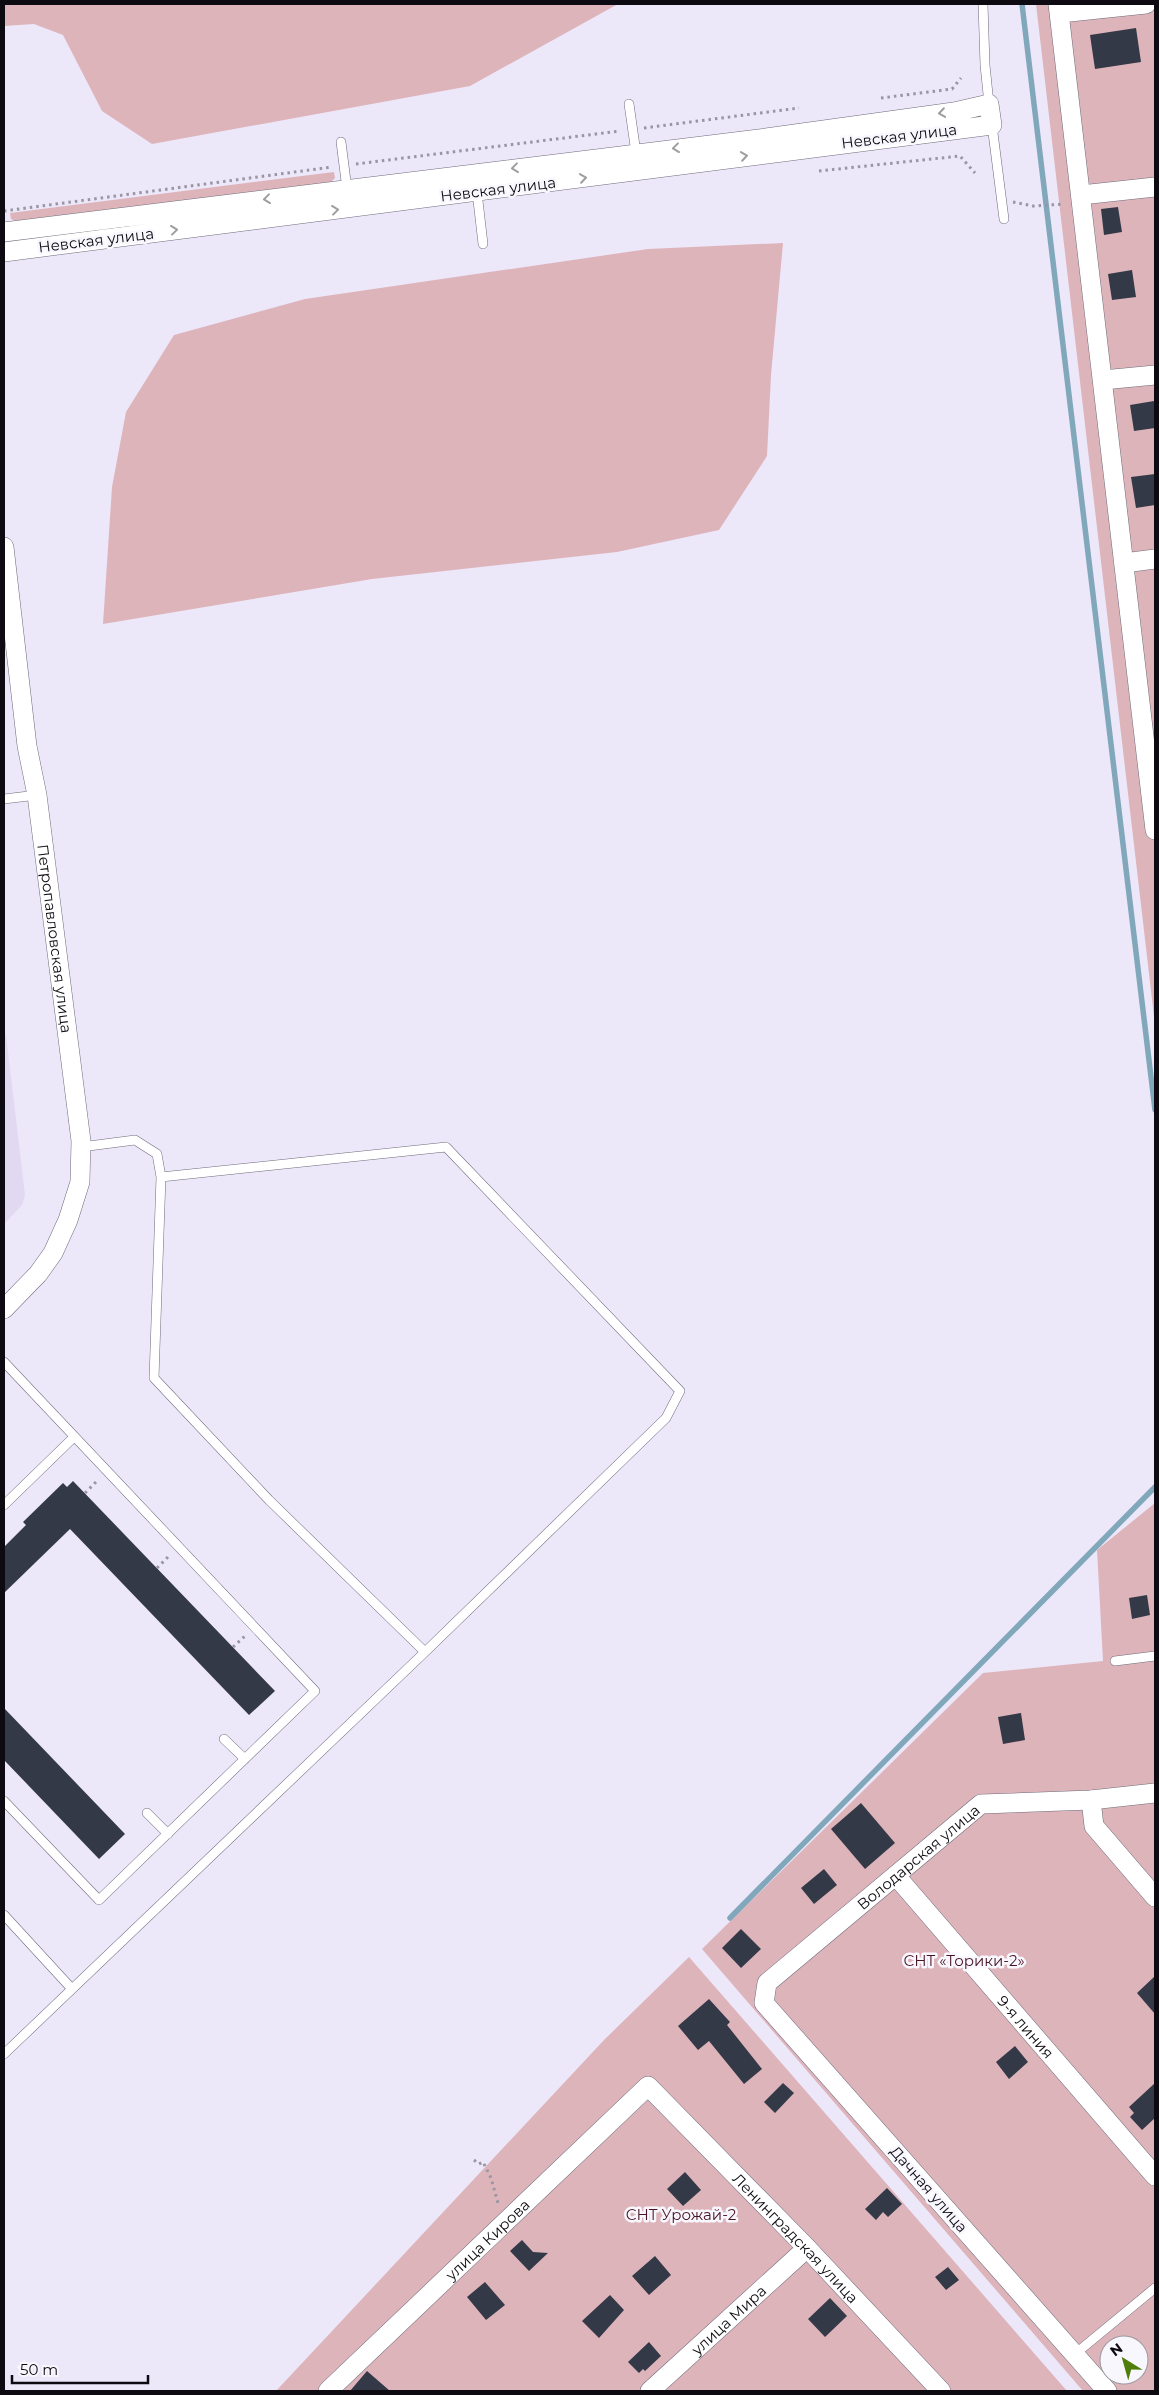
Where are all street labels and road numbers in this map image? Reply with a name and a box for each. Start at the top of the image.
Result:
street label: Невская улица [840,119,958,153]
street label: Невская улица [439,172,557,206]
street label: Невская улица [37,223,155,257]
street label: Петропавловская улица [34,843,77,1034]
street label: Володарская улица [853,1800,983,1913]
street label: 9-я линия [994,1991,1058,2062]
street label: Дачная улица [886,2142,972,2236]
street label: Ленинградская улица [729,2169,863,2307]
street label: улица Кирова [440,2195,533,2284]
street label: улица Мира [686,2281,770,2359]

